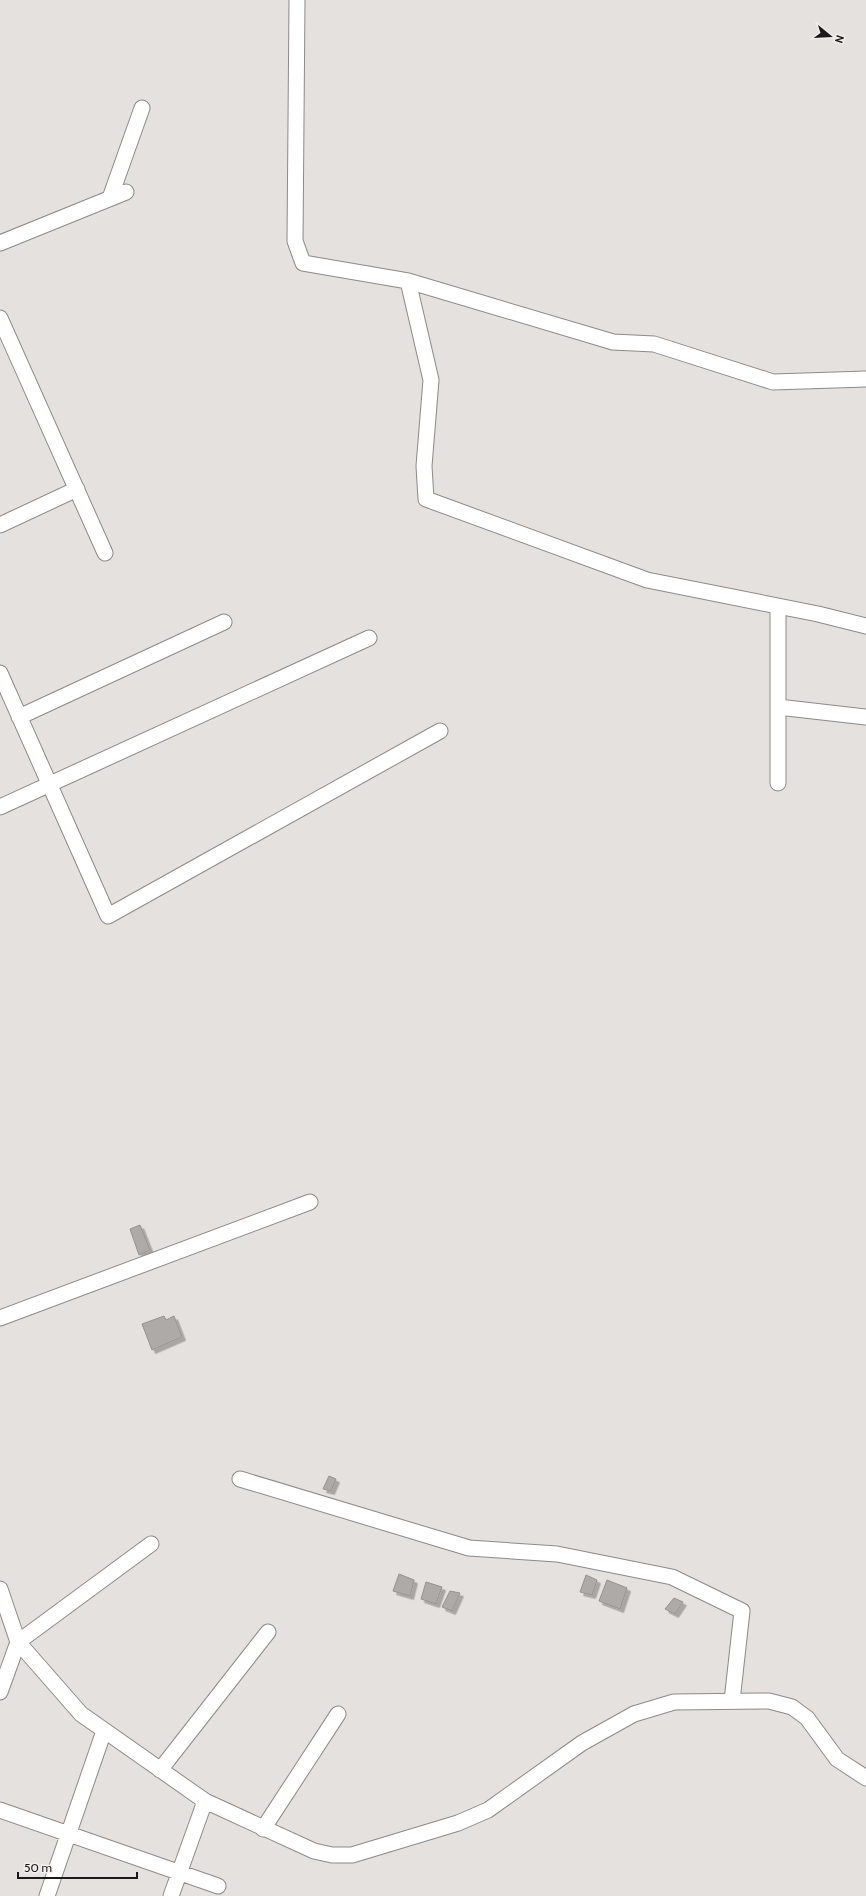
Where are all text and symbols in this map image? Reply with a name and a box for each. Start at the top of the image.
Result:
north arrow [810,16,850,56]
text: N [832,33,847,45]
scale bar [18,1854,137,1880]
text: 50 m [24,1860,52,1875]

